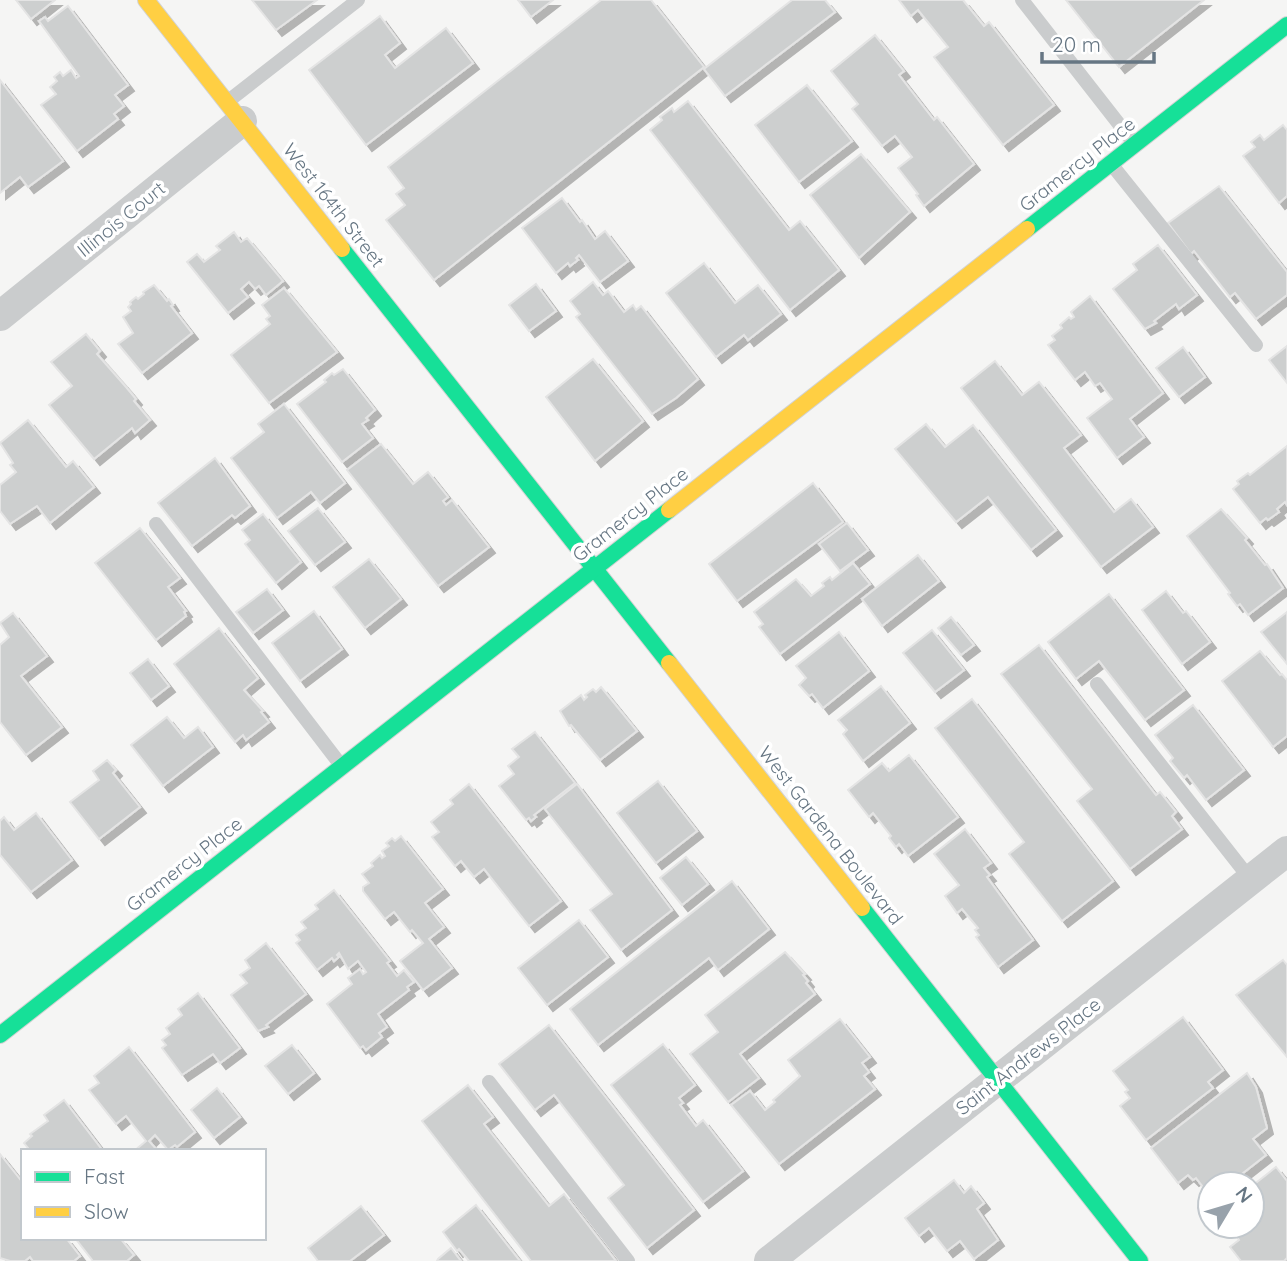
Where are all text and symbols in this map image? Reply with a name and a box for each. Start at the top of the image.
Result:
scale bar [1042,21,1154,65]
text: 20 m [1052,31,1101,57]
street label: Gramercy Place [1014,111,1140,217]
street label: West 164th Street [278,138,390,272]
street label: Illinois Court [72,176,170,262]
street label: Gramercy Place [567,461,693,567]
street label: West Gardena Boulevard [754,741,908,929]
street label: Gramercy Place [121,811,247,917]
street label: Saint Andrews Place [951,992,1105,1120]
legend [21,1149,266,1240]
text: Fast [84,1163,125,1189]
north arrow [1196,1170,1266,1240]
text: N [1231,1182,1258,1207]
text: Slow [84,1198,129,1224]

